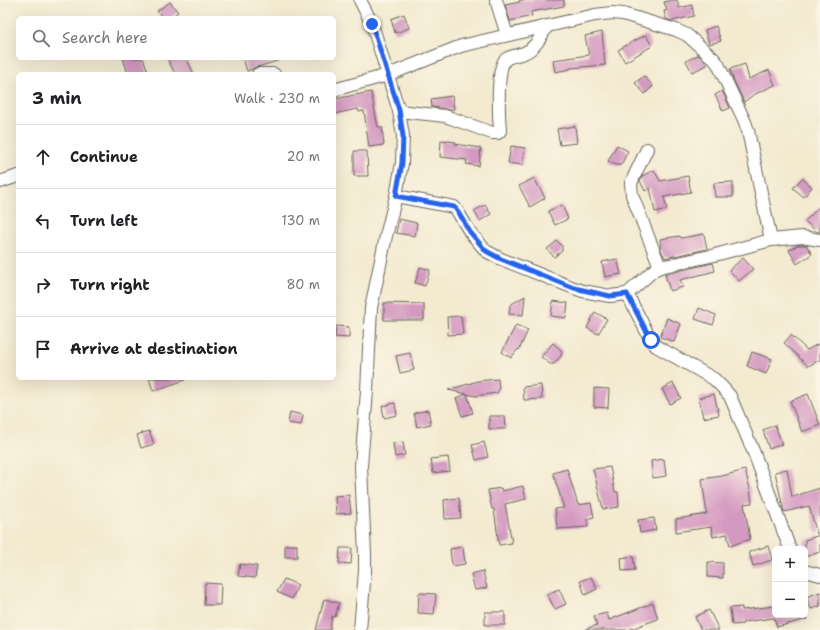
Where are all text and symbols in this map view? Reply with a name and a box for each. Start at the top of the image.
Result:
route end [363,15,381,33]
search box [16,16,336,60]
icon: search [30,27,52,49]
text: Search here [62,28,148,48]
text: 3 min [32,87,82,109]
text: Walk · 230 m [234,90,320,107]
icon: ahead [32,146,54,168]
text: Continue [70,147,138,167]
text: 20 m [287,148,320,165]
icon: left [32,210,54,232]
text: Turn left [70,211,138,231]
text: 130 m [282,212,320,229]
icon: right [32,274,54,296]
text: Turn right [70,275,150,295]
text: 80 m [286,276,320,293]
route start [642,331,660,349]
icon: arrive [32,338,54,360]
text: Arrive at destination [70,339,238,359]
map controls [772,546,808,618]
button: + [772,546,808,582]
button: − [772,582,808,618]

